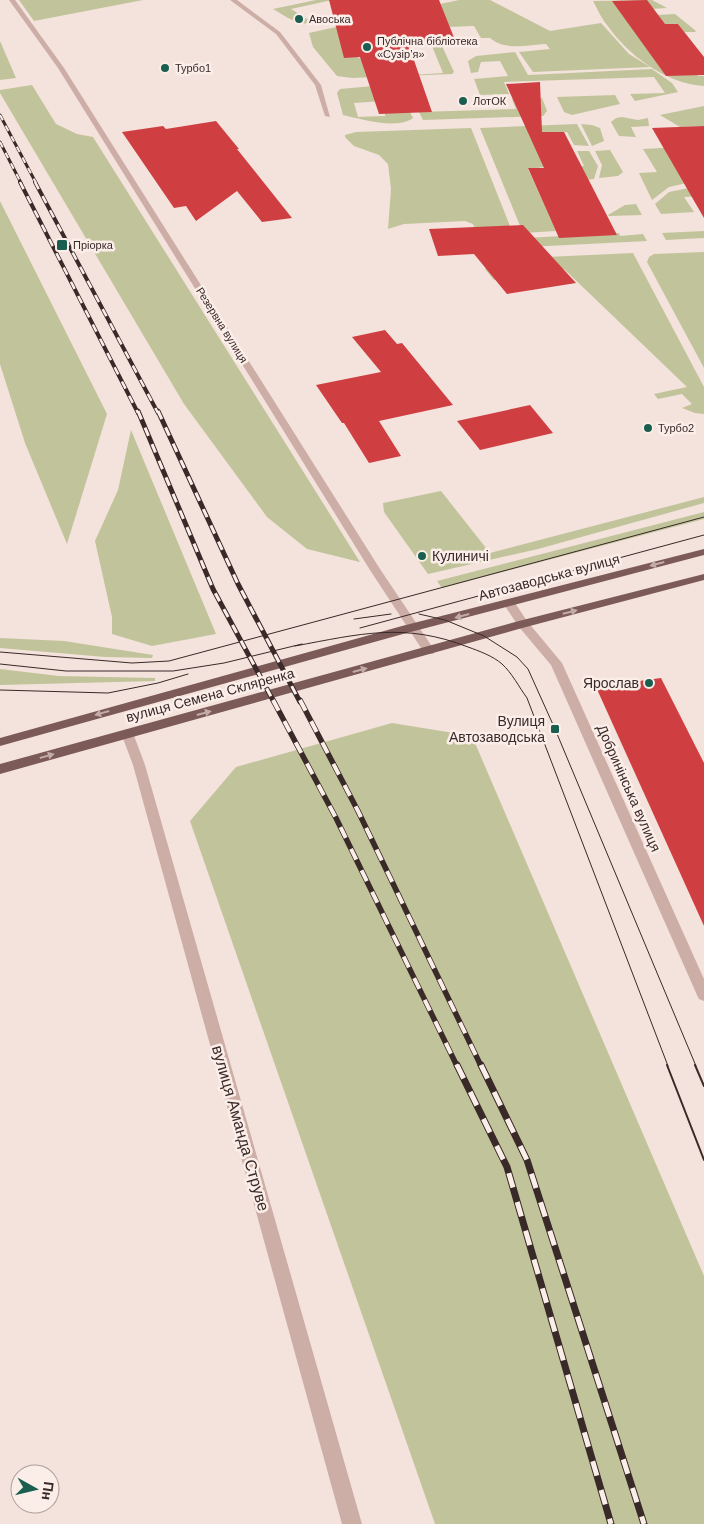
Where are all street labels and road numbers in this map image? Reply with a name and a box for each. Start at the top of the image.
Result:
street label: Резервна вулиця [194,285,250,365]
street label: Автозаводська вулиця [477,550,621,604]
street label: вулиця Семена Скляренка [124,665,296,725]
street label: Добринінська вулиця [594,722,664,854]
street label: вулиця Аманда Струве [209,1043,272,1213]

